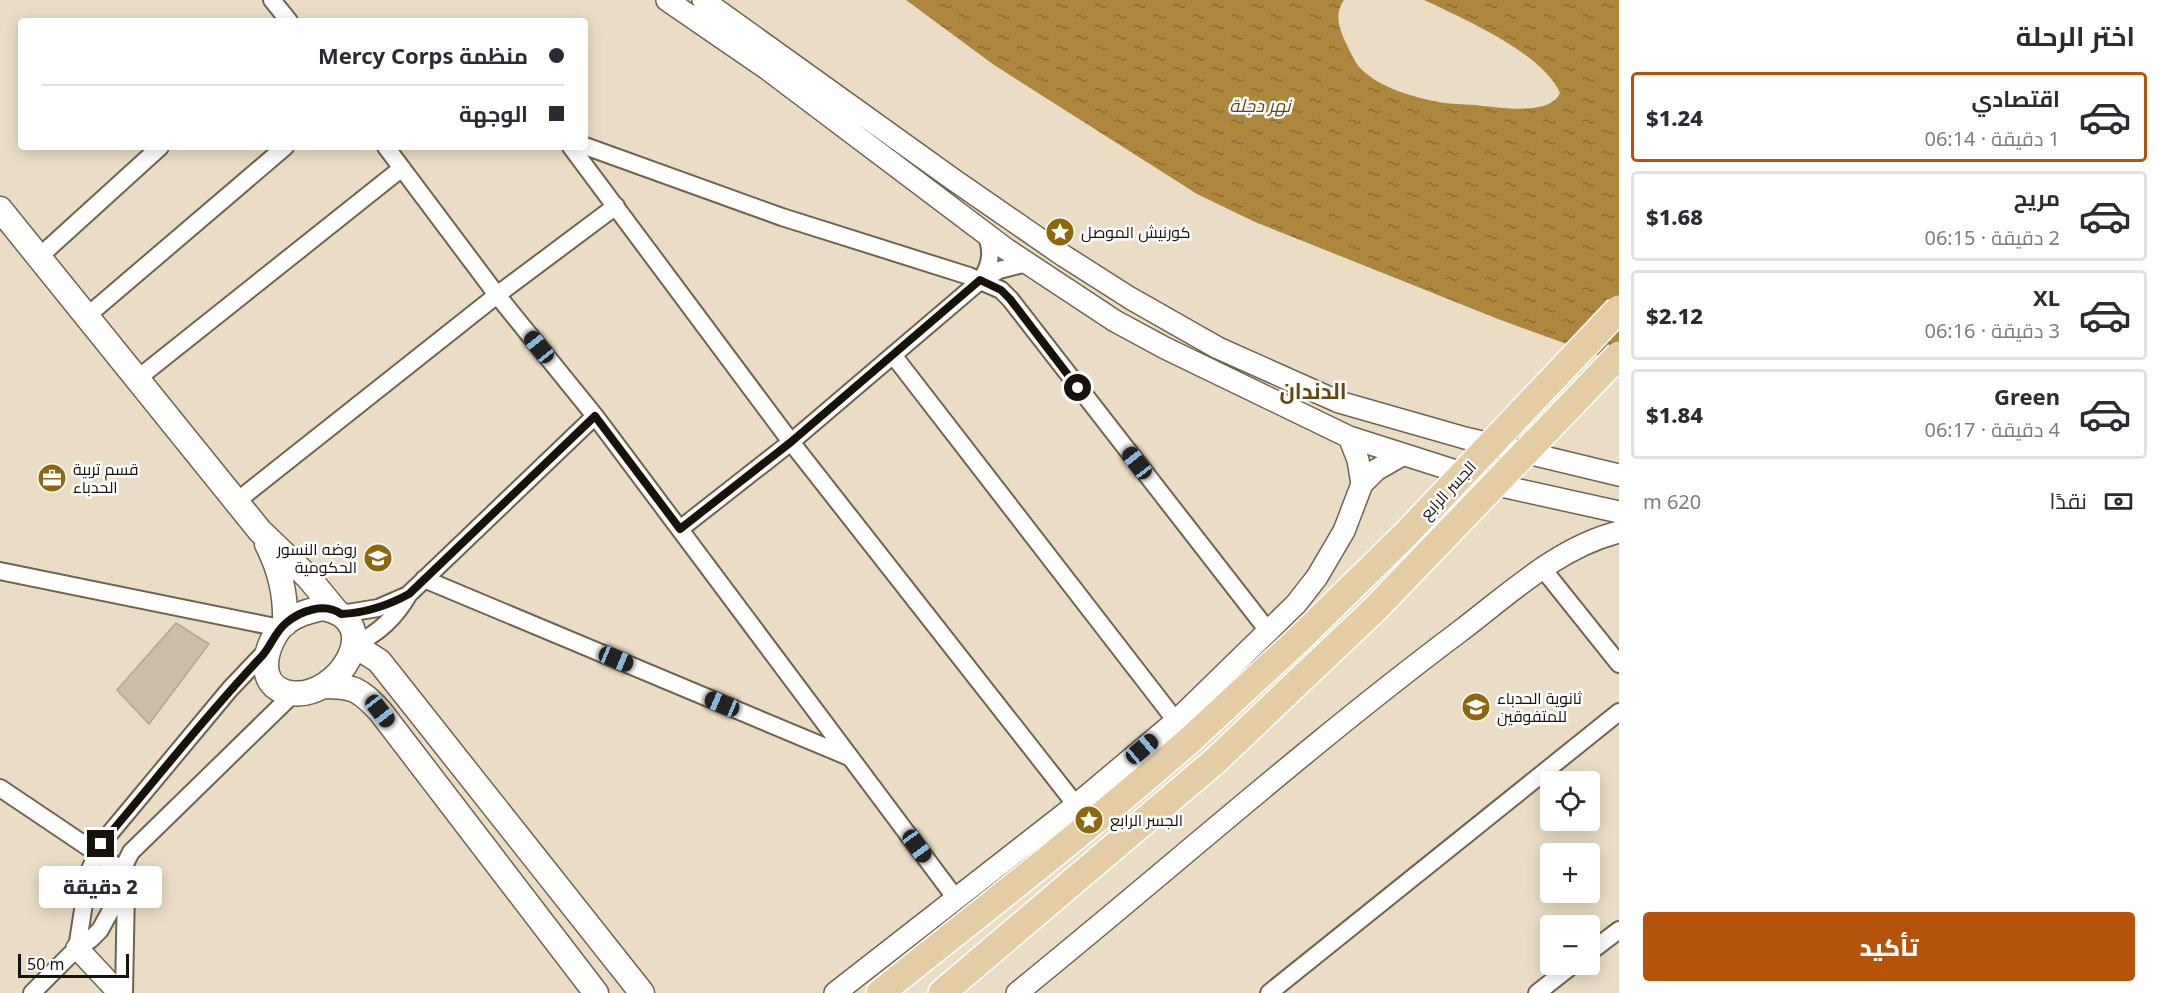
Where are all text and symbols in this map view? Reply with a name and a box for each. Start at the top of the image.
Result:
text: اختر الرحلة [2016,17,2135,54]
text: منظمة Mercy Corps [318,40,528,70]
text: اقتصادي [1971,83,2060,113]
icon: car [2078,90,2132,144]
water label: نهر دجلة [1229,93,1293,117]
text: الوجهة [459,98,528,128]
text: $1.24 [1646,102,1703,132]
text: 1 دقيقة · 06:14 [1924,125,2060,152]
text: مريح [2014,182,2060,212]
icon: car [2078,189,2132,243]
text: $1.68 [1646,201,1703,231]
place icon: كورنيش الموصل [1044,216,1076,248]
place label: كورنيش الموصل [1081,221,1191,243]
text: 2 دقيقة · 06:15 [1924,224,2060,251]
text: XL [2033,282,2060,312]
icon: car [2078,288,2132,342]
text: $2.12 [1646,300,1703,330]
text: 3 دقيقة · 06:16 [1924,317,2060,344]
car [521,327,557,367]
route start [1064,374,1091,401]
district label: الدندان [1279,375,1347,405]
text: Green [1994,381,2060,411]
icon: car [2078,387,2132,441]
text: $1.84 [1646,399,1703,429]
text: 4 دقيقة · 06:17 [1924,416,2060,443]
car [1119,443,1155,483]
street label: الجسر الرابع [1415,456,1482,525]
place label: قسم تربية الحدباء [73,458,138,498]
office icon: قسم تربية الحدباء [36,462,68,494]
text: نقدًا [2049,485,2087,515]
icon: cash [2102,485,2135,518]
text: 620 m [1643,488,1701,515]
place label: روضه النسور الحكومية [276,538,357,578]
school or university icon: روضه النسور الحكومية [362,542,394,574]
car [596,644,636,674]
place label: ثانوية الحدباء للمتفوقين [1497,687,1583,727]
car [702,689,742,719]
car [362,691,398,731]
school or university icon: ثانوية الحدباء للمتفوقين [1460,691,1492,723]
car [1122,731,1162,767]
map controls [1540,771,1600,975]
button: locate [1540,771,1600,831]
place icon: الجسر الرابع [1073,804,1105,836]
place label: الجسر الرابع [1110,809,1183,832]
car [899,826,935,866]
route end [87,830,114,857]
button: + [1540,843,1600,903]
callout: 2 دقيقة [39,865,162,907]
text: 2 دقيقة [63,873,138,900]
button: تأكيد [1643,912,2135,981]
button: − [1540,915,1600,975]
scale bar [18,951,129,978]
text: 50 m [27,953,64,975]

